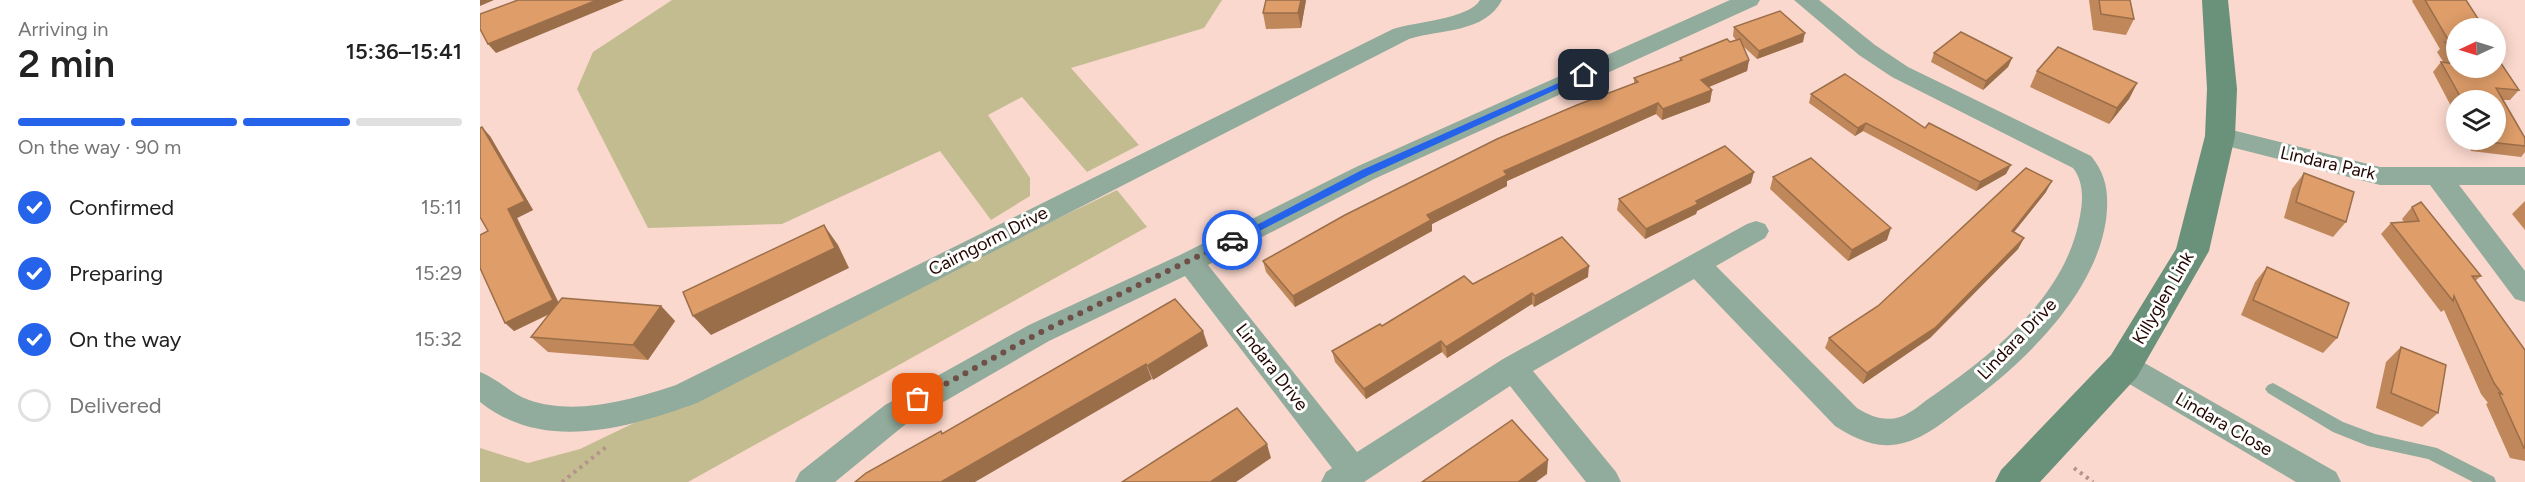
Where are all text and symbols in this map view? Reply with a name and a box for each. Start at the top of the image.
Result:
text: Arriving in [18,17,108,41]
north arrow [2446,18,2506,78]
map controls [2446,18,2506,150]
text: 15:36–15:41 [346,38,462,65]
text: 2 min [18,40,115,87]
pin [1558,49,1609,100]
icon: home [1567,58,1600,91]
button: layers [2446,90,2506,150]
text: On the way · 90 m [18,135,181,159]
street label: Lindara Park [2278,141,2378,185]
icon: check [18,191,51,224]
text: Confirmed [69,194,174,221]
text: 15:11 [421,195,462,219]
street label: Cairngorm Drive [925,201,1051,281]
courier [1202,210,1262,270]
icon: car [1216,224,1249,257]
street label: Killyglen Link [2128,247,2199,348]
icon: check [18,257,51,290]
text: Preparing [69,260,163,287]
text: 15:29 [415,261,462,285]
street label: Lindara Drive [1973,294,2061,384]
street label: Lindara Drive [1231,319,1313,415]
icon: check [18,323,51,356]
text: On the way [69,326,181,353]
text: 15:32 [415,327,462,351]
pin [892,373,943,424]
icon: bag [901,382,934,415]
street label: Lindara Close [2171,387,2277,461]
text: Delivered [69,392,162,419]

